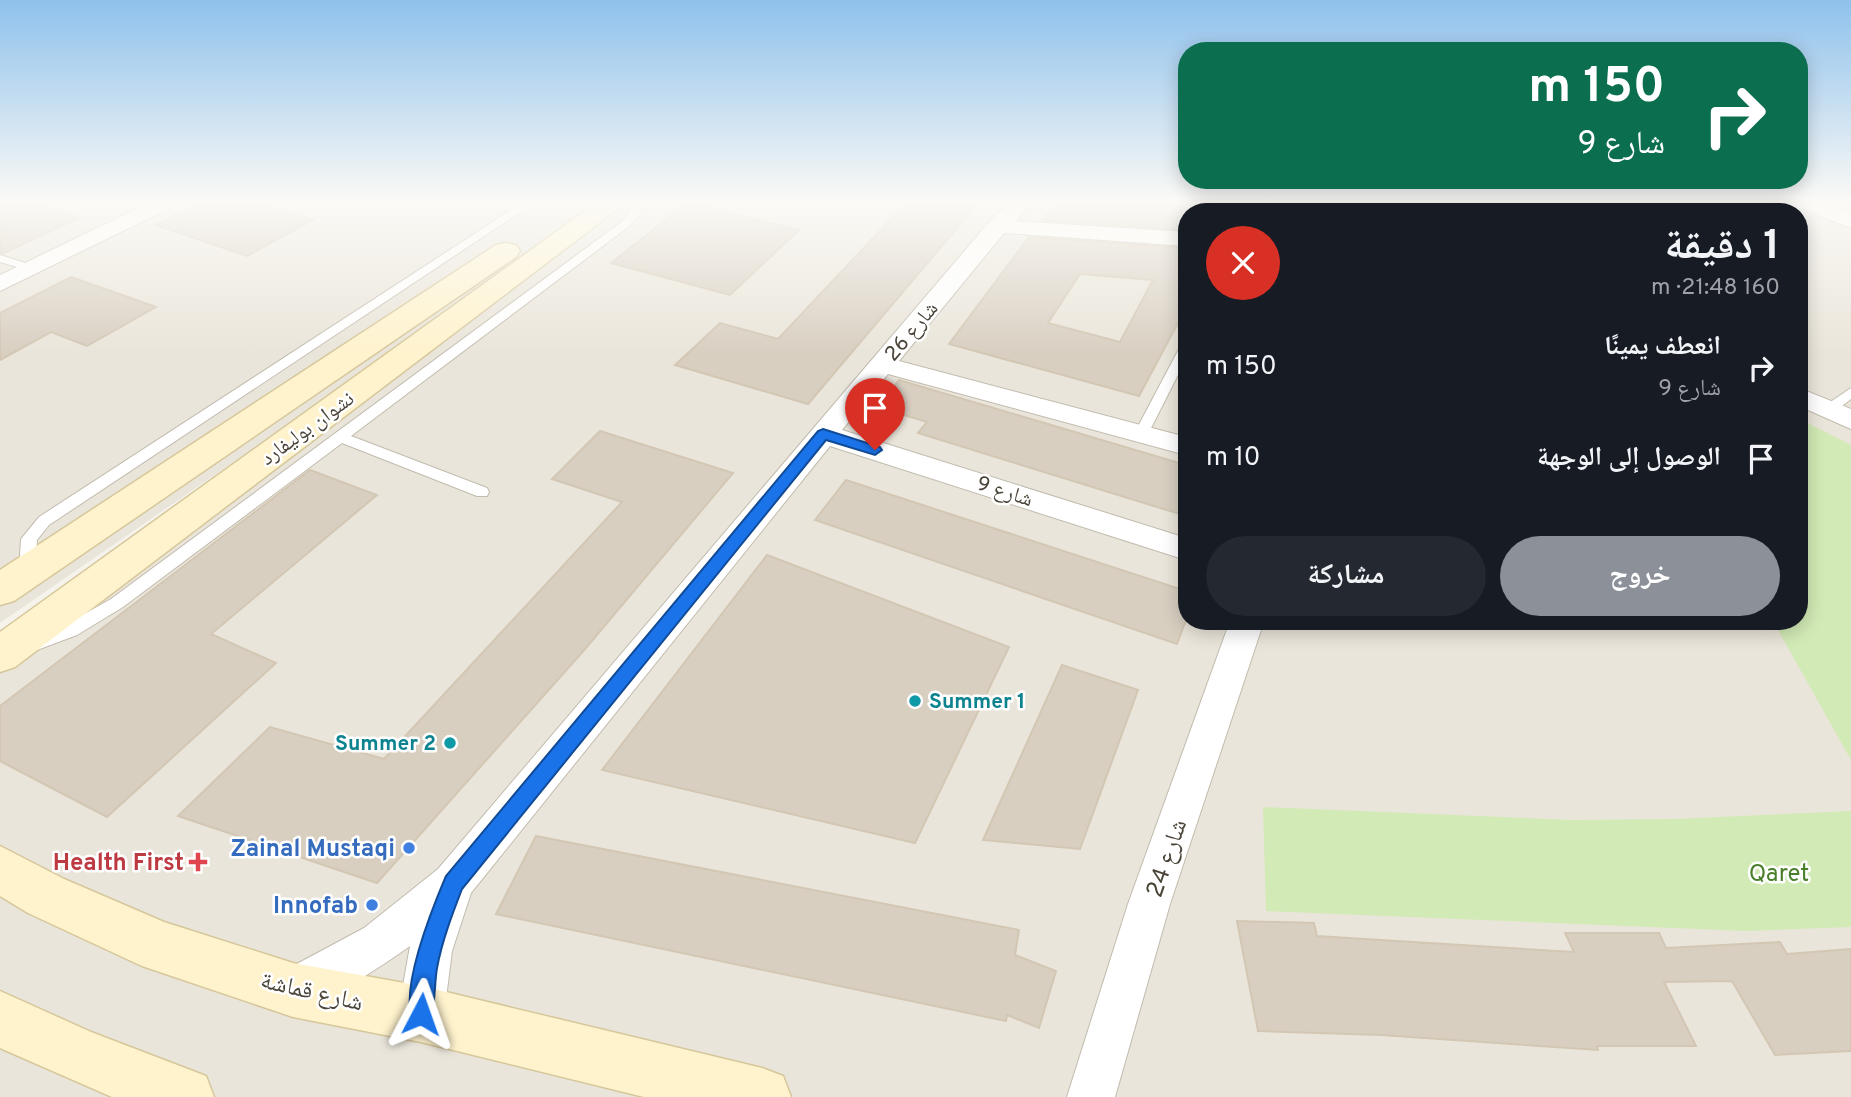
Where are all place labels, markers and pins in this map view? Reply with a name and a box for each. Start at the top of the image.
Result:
pin [845,378,905,450]
place label: Summer 1 [929,689,1026,716]
marker: Summer 1 [907,693,923,709]
place label: Summer 2 [335,731,436,758]
marker: Summer 2 [442,735,458,751]
place label: Zainal Mustaqi [230,835,395,865]
marker: Zainal Mustaqi [401,840,417,856]
place label: Health First [53,849,184,879]
marker: Health First [190,854,206,870]
place label: Innofab [273,892,358,922]
marker: Innofab [364,897,380,913]

